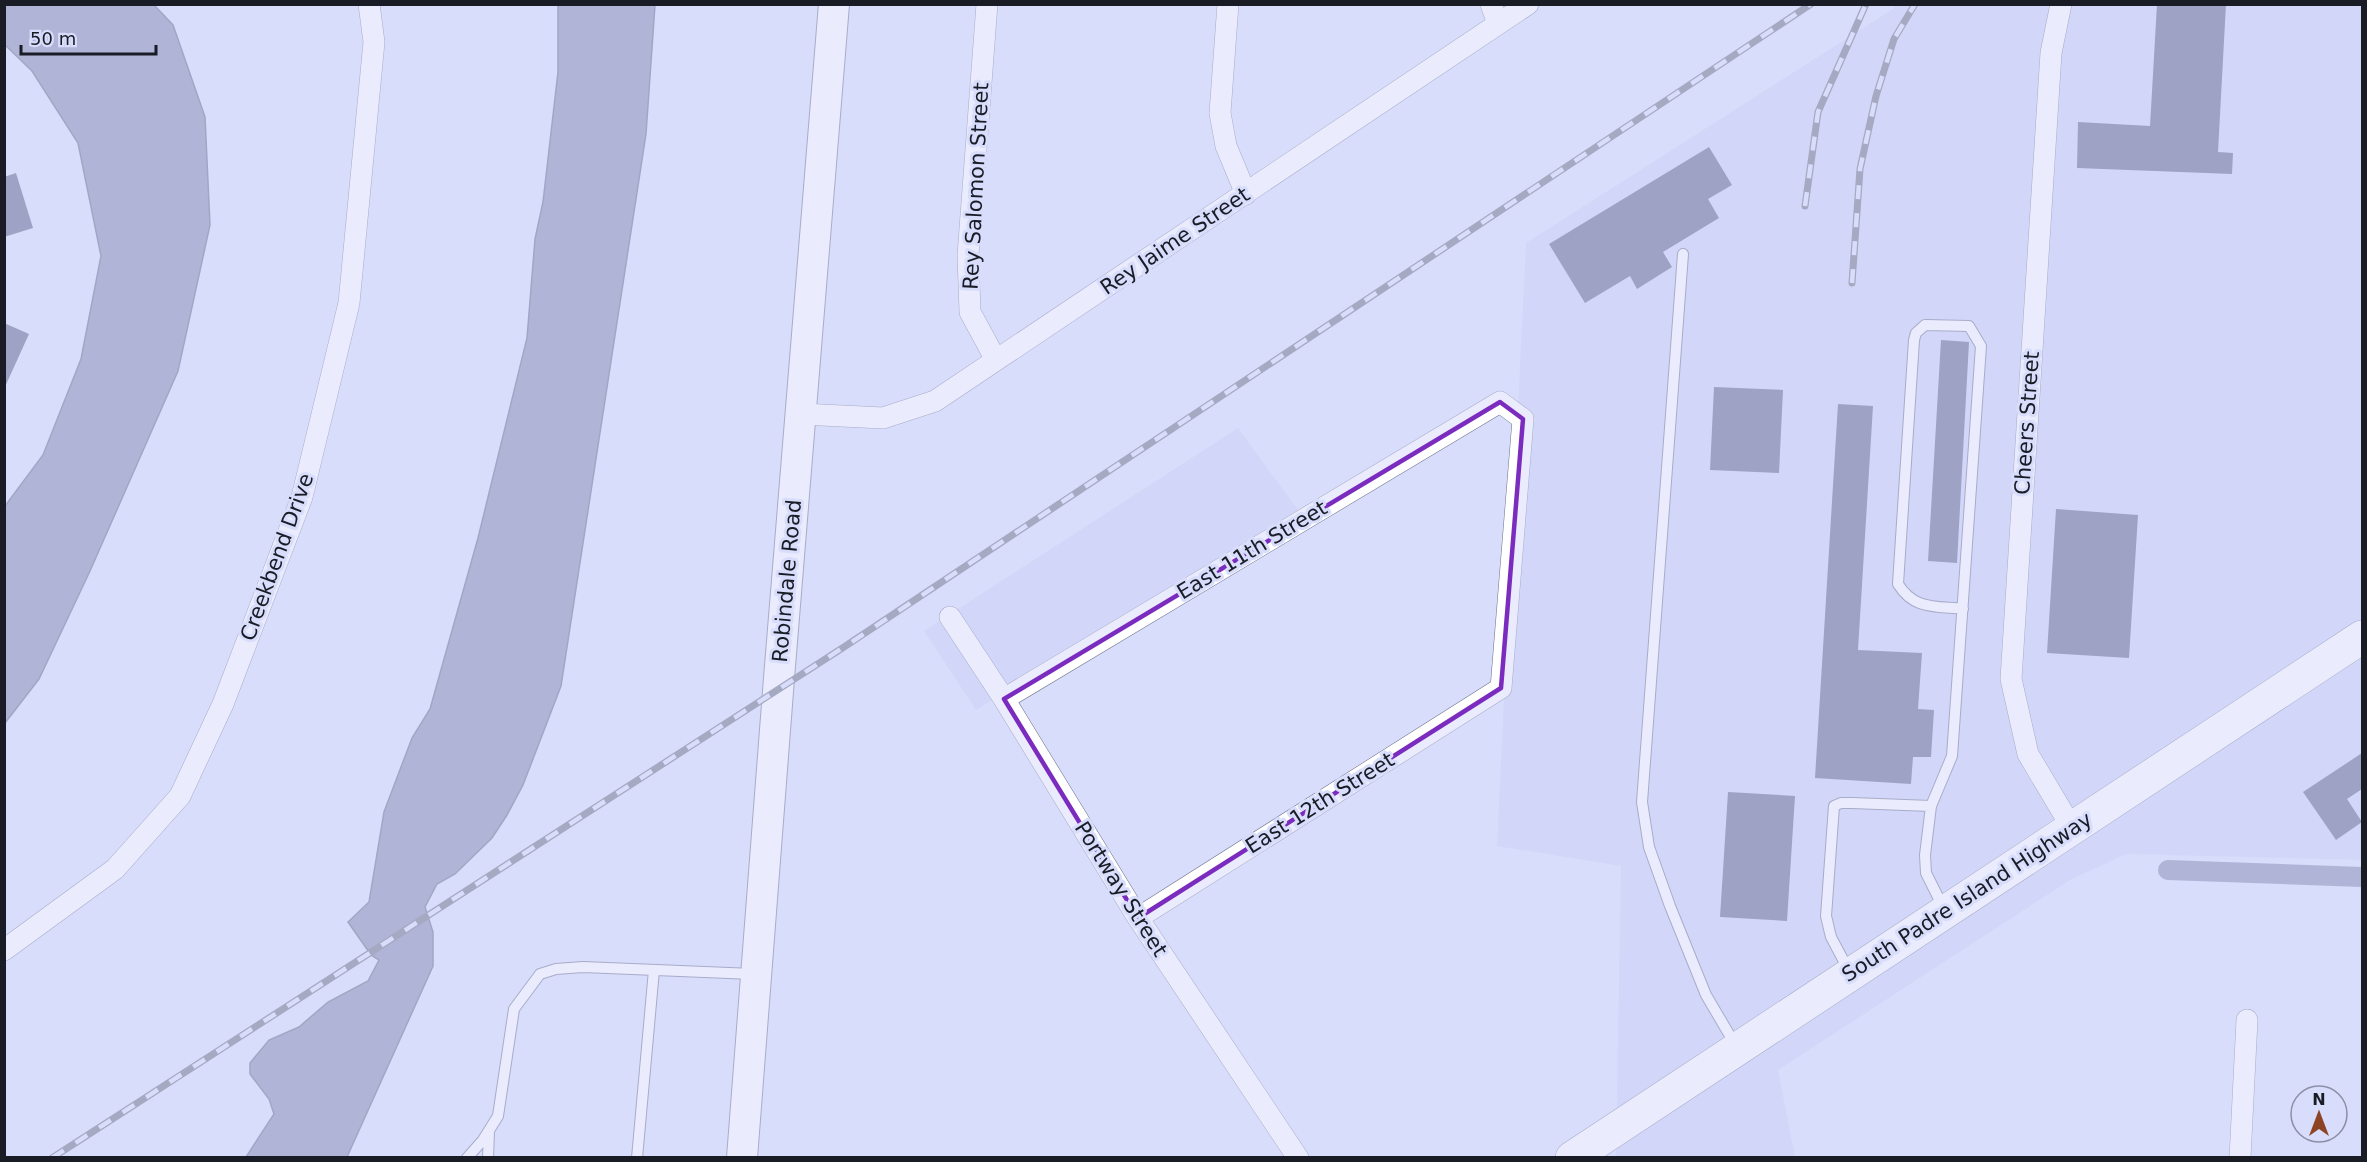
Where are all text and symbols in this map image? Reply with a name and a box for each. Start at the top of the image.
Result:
scale bar [21,18,156,56]
text: 50 m [30,28,76,49]
street label: Rey Salomon Street [959,82,993,290]
street label: Rey Jaime Street [1096,182,1254,300]
street label: Cheers Street [2010,350,2044,496]
street label: Creekbend Drive [236,470,318,644]
street label: East 11th Street [1173,496,1331,604]
street label: Robindale Road [768,499,806,663]
street label: East 12th Street [1241,748,1399,858]
street label: South Padre Island Highway [1837,807,2097,987]
street label: Portway Street [1070,817,1172,961]
north arrow [2289,1084,2349,1144]
text: N [2312,1090,2326,1109]

